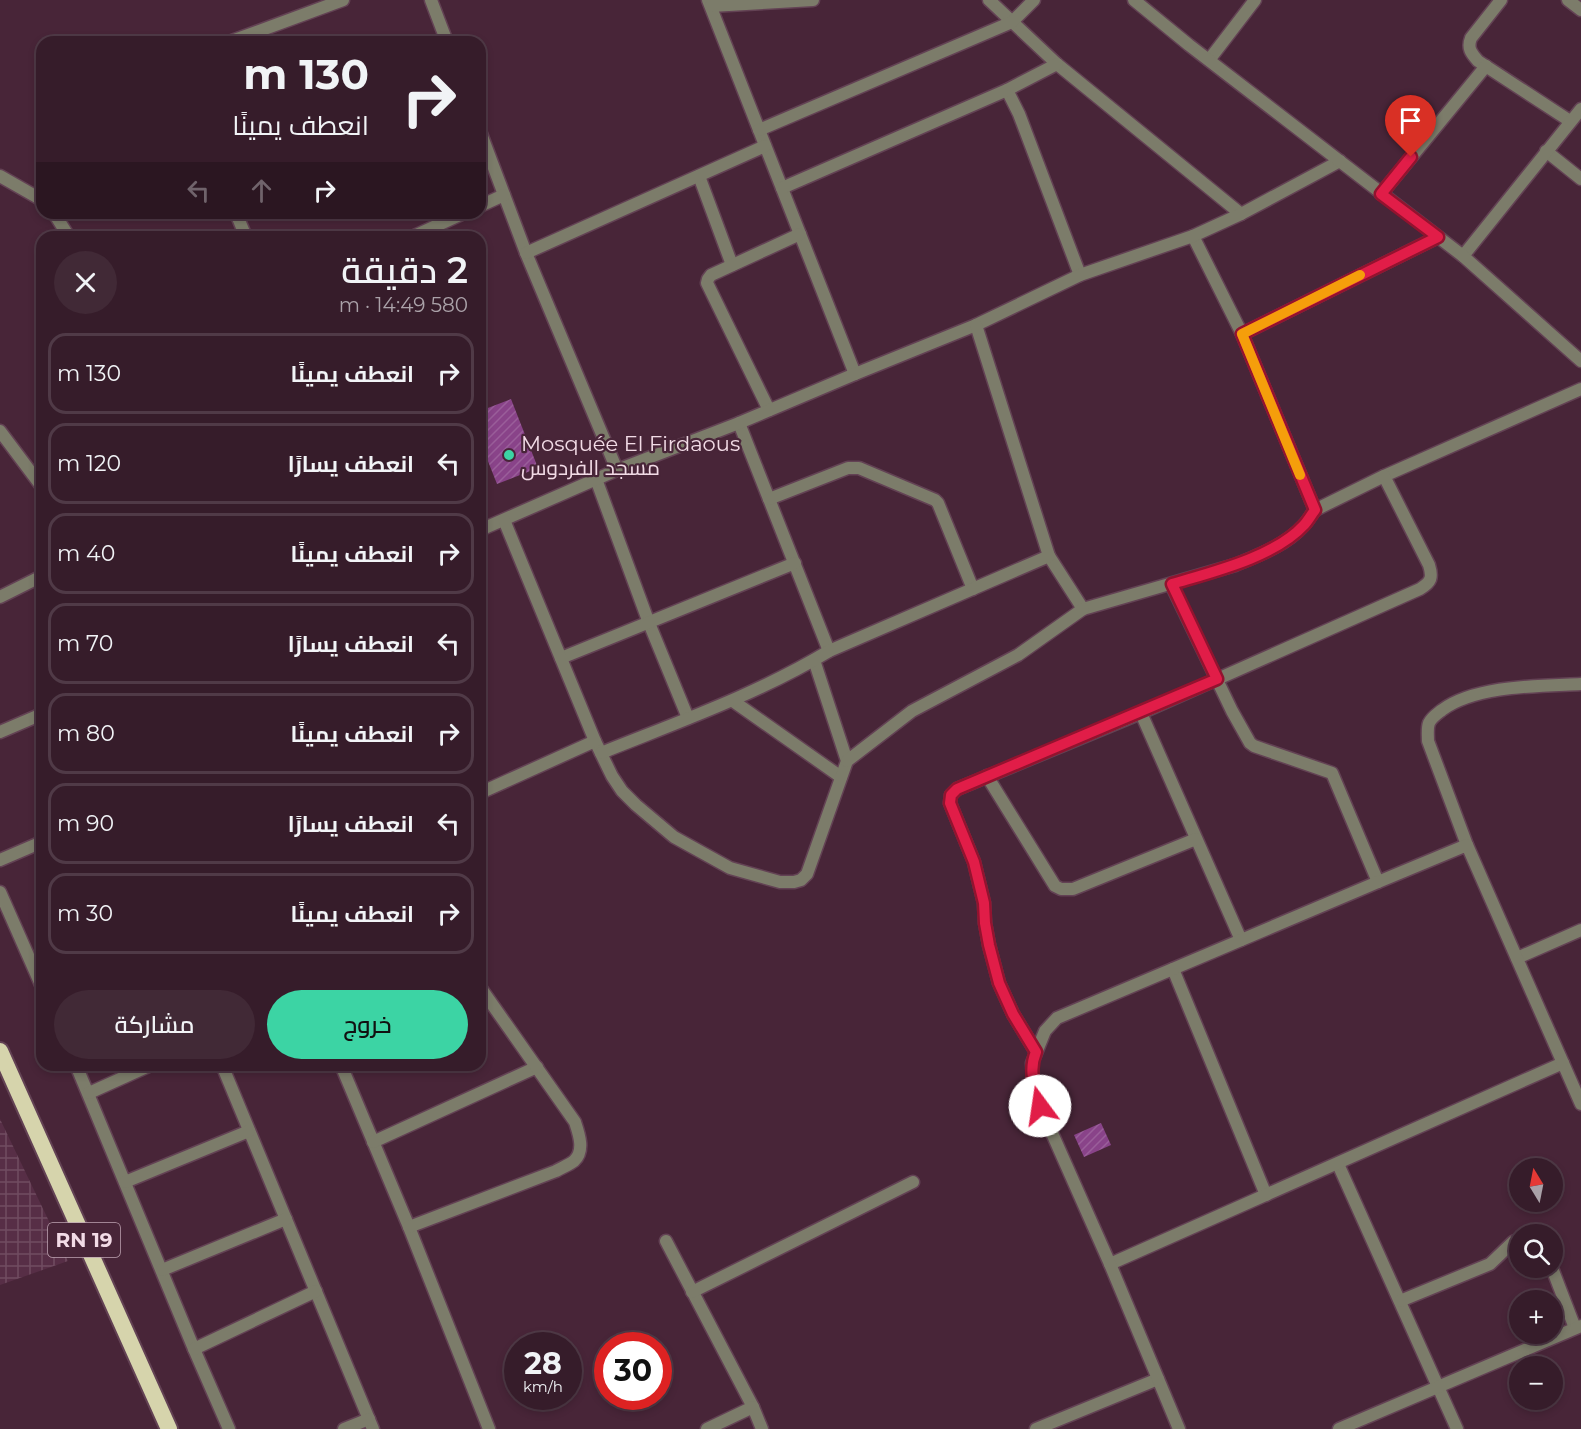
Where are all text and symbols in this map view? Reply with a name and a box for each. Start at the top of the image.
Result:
text: 130 m [243,48,369,100]
icon: right [390,60,468,138]
pin [1385,95,1436,157]
icon: arrive [1394,104,1427,137]
text: انعطف يمينًا [232,109,369,142]
icon: left [182,174,215,207]
icon: ahead [245,174,278,207]
icon: right [308,174,341,207]
text: 2 دقيقة [341,248,468,292]
button: close [54,251,117,314]
text: 580 m · 14:49 [339,293,468,317]
icon: right [432,357,465,390]
text: 130 m [57,360,121,387]
text: انعطف يمينًا [290,361,414,388]
place label: Mosquée El Firdaous مسجد الفردوس [521,431,740,481]
icon: left [432,447,465,480]
marker: Mosquée El Firdaous مسجد الفردوس [502,448,516,462]
text: 120 m [57,450,121,477]
text: انعطف يسارًا [288,451,414,478]
icon: right [432,537,465,570]
text: 40 m [57,540,115,567]
text: انعطف يمينًا [290,541,414,568]
icon: left [432,627,465,660]
text: 70 m [57,630,113,657]
text: انعطف يسارًا [288,631,414,658]
icon: right [432,717,465,750]
text: 80 m [57,720,115,747]
text: انعطف يمينًا [290,721,414,748]
icon: left [432,807,465,840]
text: 90 m [57,810,114,837]
text: انعطف يسارًا [288,811,414,838]
icon: right [432,897,465,930]
text: 30 m [57,900,113,927]
text: انعطف يمينًا [290,901,414,928]
button: مشاركة [54,990,255,1059]
button: خروج [267,990,468,1059]
position arrow [1008,1074,1072,1138]
north arrow [1509,1158,1563,1212]
map controls [1509,1158,1563,1410]
road number: RN 19 [48,1223,120,1257]
button: search [1509,1224,1563,1278]
button: + [1509,1290,1563,1344]
speed limit sign: 30 [594,1332,672,1410]
text: 28 [524,1345,562,1382]
button: − [1509,1356,1563,1410]
text: km/h [523,1377,563,1396]

